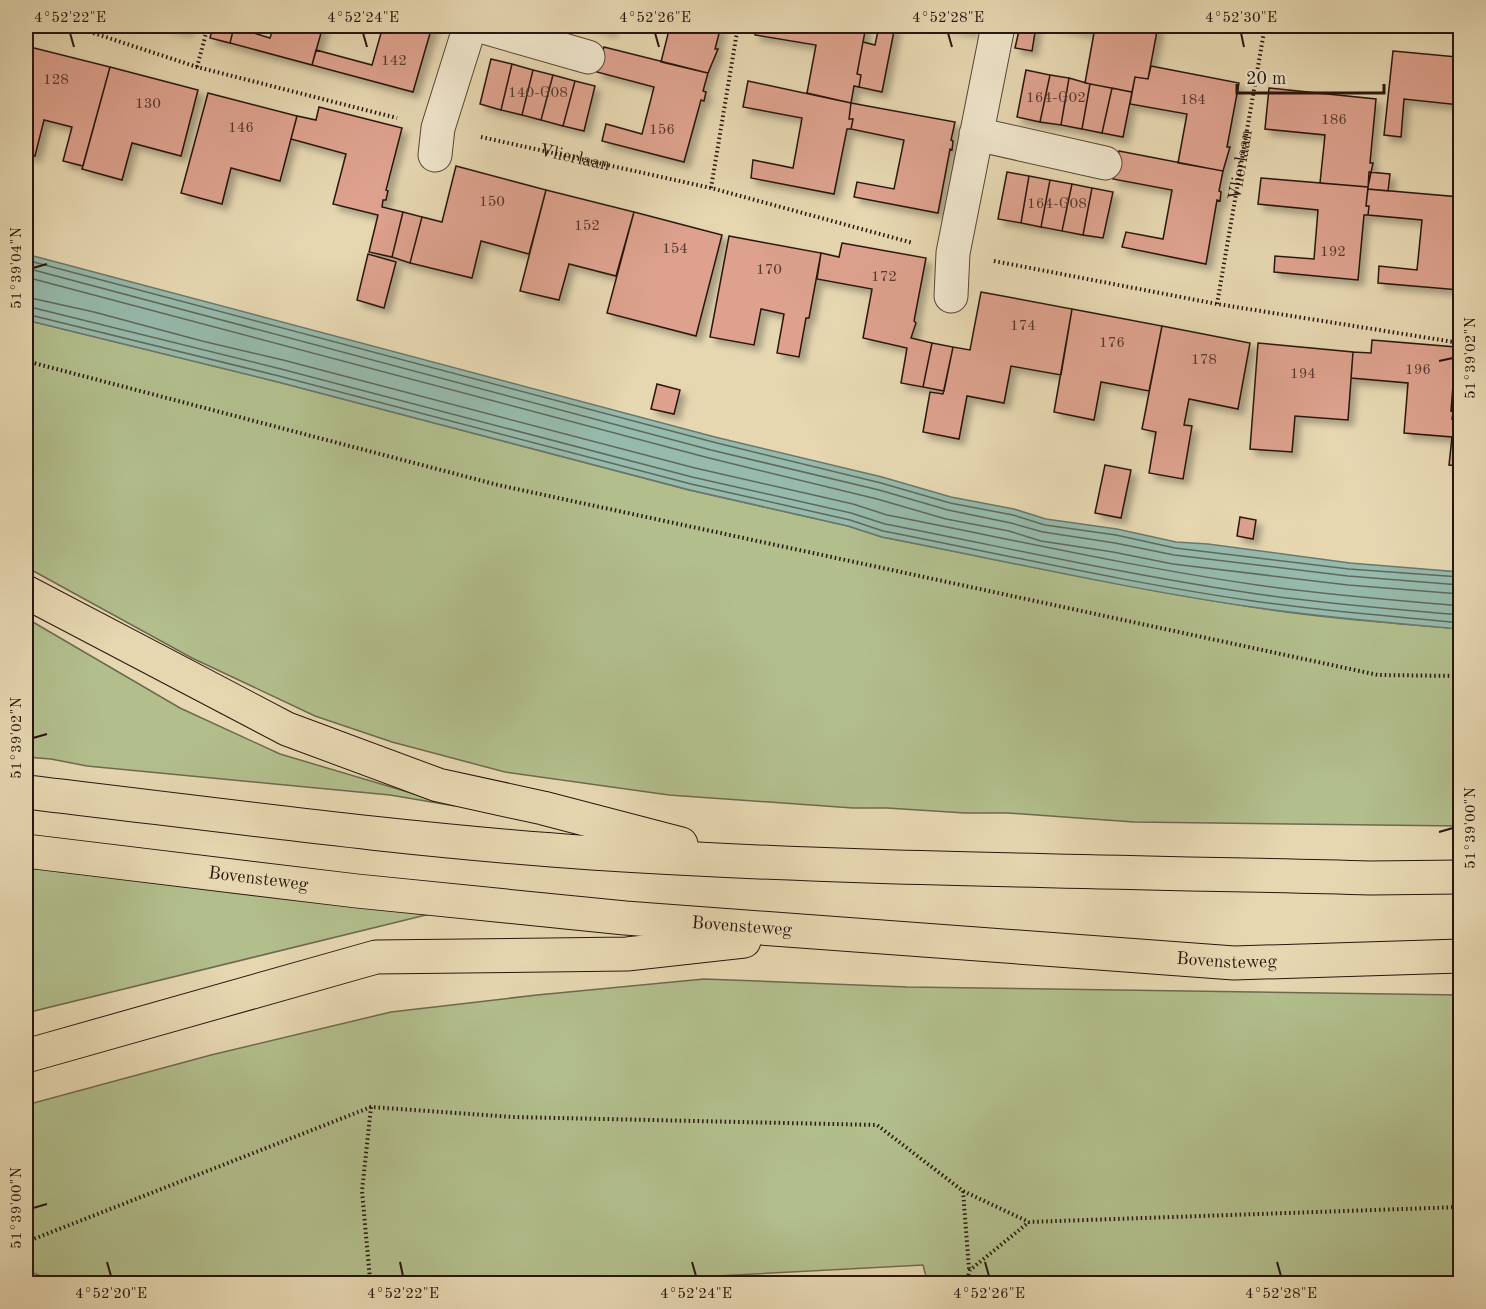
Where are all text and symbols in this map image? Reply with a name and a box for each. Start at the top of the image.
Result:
text: 4°52'22"E [34,11,106,26]
text: 4°52'24"E [327,11,399,26]
text: 4°52'26"E [619,11,691,26]
text: 4°52'28"E [912,11,984,26]
text: 4°52'30"E [1205,11,1277,26]
house number: 142 [381,54,407,69]
scale bar [1237,57,1384,95]
text: 20 m [1246,70,1286,88]
house number: 128 [43,73,69,88]
house number: 140-G08 [508,86,568,101]
house number: 164-G02 [1026,91,1086,106]
house number: 184 [1180,93,1206,108]
house number: 130 [135,97,161,112]
house number: 186 [1321,113,1347,128]
house number: 146 [228,121,254,136]
house number: 156 [649,123,675,138]
street label: Vlierlaan [1226,128,1256,202]
street label: Vlierlaan [538,141,612,174]
house number: 150 [479,195,505,210]
house number: 164-G08 [1027,197,1087,212]
house number: 152 [574,219,600,234]
text: 51°39'04"N [10,227,25,309]
house number: 154 [662,242,688,257]
house number: 192 [1320,245,1346,260]
house number: 170 [756,263,782,278]
house number: 172 [871,270,897,285]
text: 51°39'02"N [1464,317,1479,399]
house number: 174 [1010,319,1036,334]
house number: 176 [1099,336,1125,351]
house number: 178 [1191,353,1217,368]
house number: 196 [1405,363,1431,378]
house number: 194 [1290,367,1316,382]
text: 51°39'02"N [10,697,25,779]
text: 51°39'00"N [1464,787,1479,869]
street label: Bovensteweg [207,864,310,894]
street label: Bovensteweg [691,914,793,939]
street label: Bovensteweg [1176,950,1278,972]
text: 51°39'00"N [10,1167,25,1249]
text: 4°52'20"E [75,1287,147,1302]
text: 4°52'22"E [367,1287,439,1302]
text: 4°52'24"E [660,1287,732,1302]
text: 4°52'26"E [953,1287,1025,1302]
text: 4°52'28"E [1245,1287,1317,1302]

